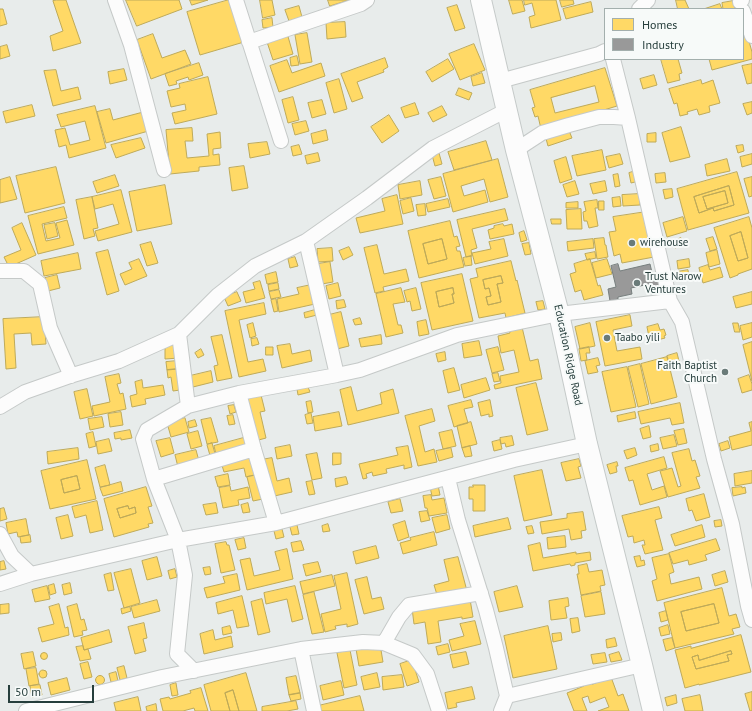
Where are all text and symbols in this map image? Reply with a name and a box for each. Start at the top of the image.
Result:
legend [604,8,744,60]
text: Homes [642,17,677,32]
text: Industry [642,37,684,52]
place label: wirehouse [640,236,688,250]
marker: wirehouse [627,238,637,248]
place label: Trust Narow Ventures [645,270,701,296]
marker: Trust Narow Ventures [632,278,642,288]
street label: Education Ridge Road [551,303,585,407]
place label: Taabo yili [615,331,660,345]
marker: Taabo yili [602,333,612,343]
place label: Faith Baptist Church [657,359,717,385]
marker: Faith Baptist Church [720,367,730,377]
scale bar [10,677,96,703]
text: 50 m [15,684,41,699]

